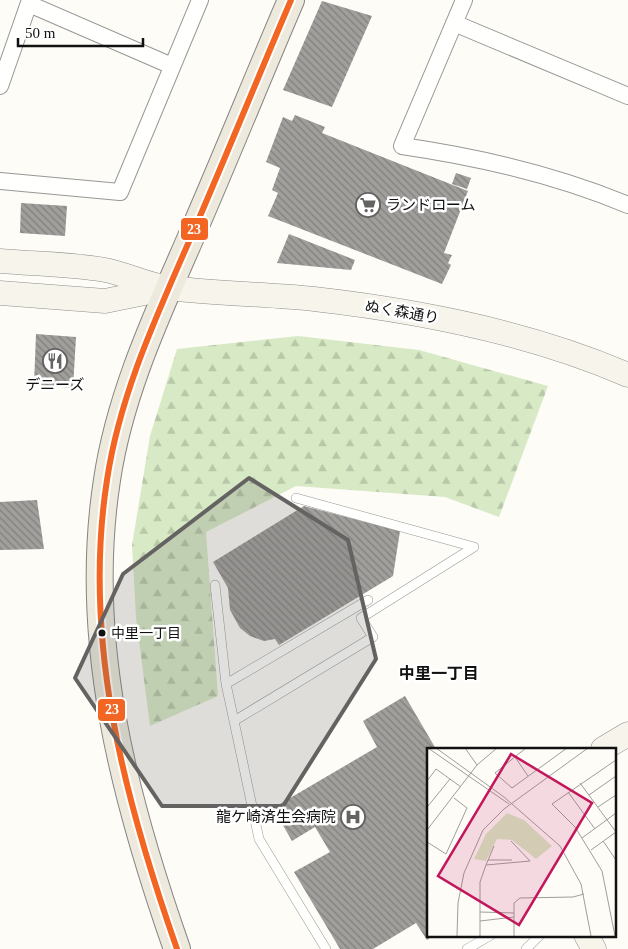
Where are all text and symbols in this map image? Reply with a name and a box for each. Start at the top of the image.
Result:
scale bar [18,15,142,47]
text: 50 m [25,25,56,41]
supermarket icon: ランドローム [355,192,381,218]
place label: ランドローム [386,197,476,213]
line badge: 23 [180,217,209,241]
text: 23 [187,222,201,237]
street label: ぬく森通り [364,298,440,326]
restaurant icon: デニーズ [42,348,68,374]
place label: デニーズ [25,377,85,393]
place label: 中里一丁目 [111,626,181,641]
marker: 中里一丁目 [97,628,107,638]
district label: 中里一丁目 [399,665,479,682]
line badge: 23 [97,698,126,722]
text: 23 [105,702,119,717]
inset map [427,748,616,936]
hospital icon: 龍ケ崎済生会病院 [340,804,366,830]
place label: 龍ケ崎済生会病院 [216,809,336,825]

